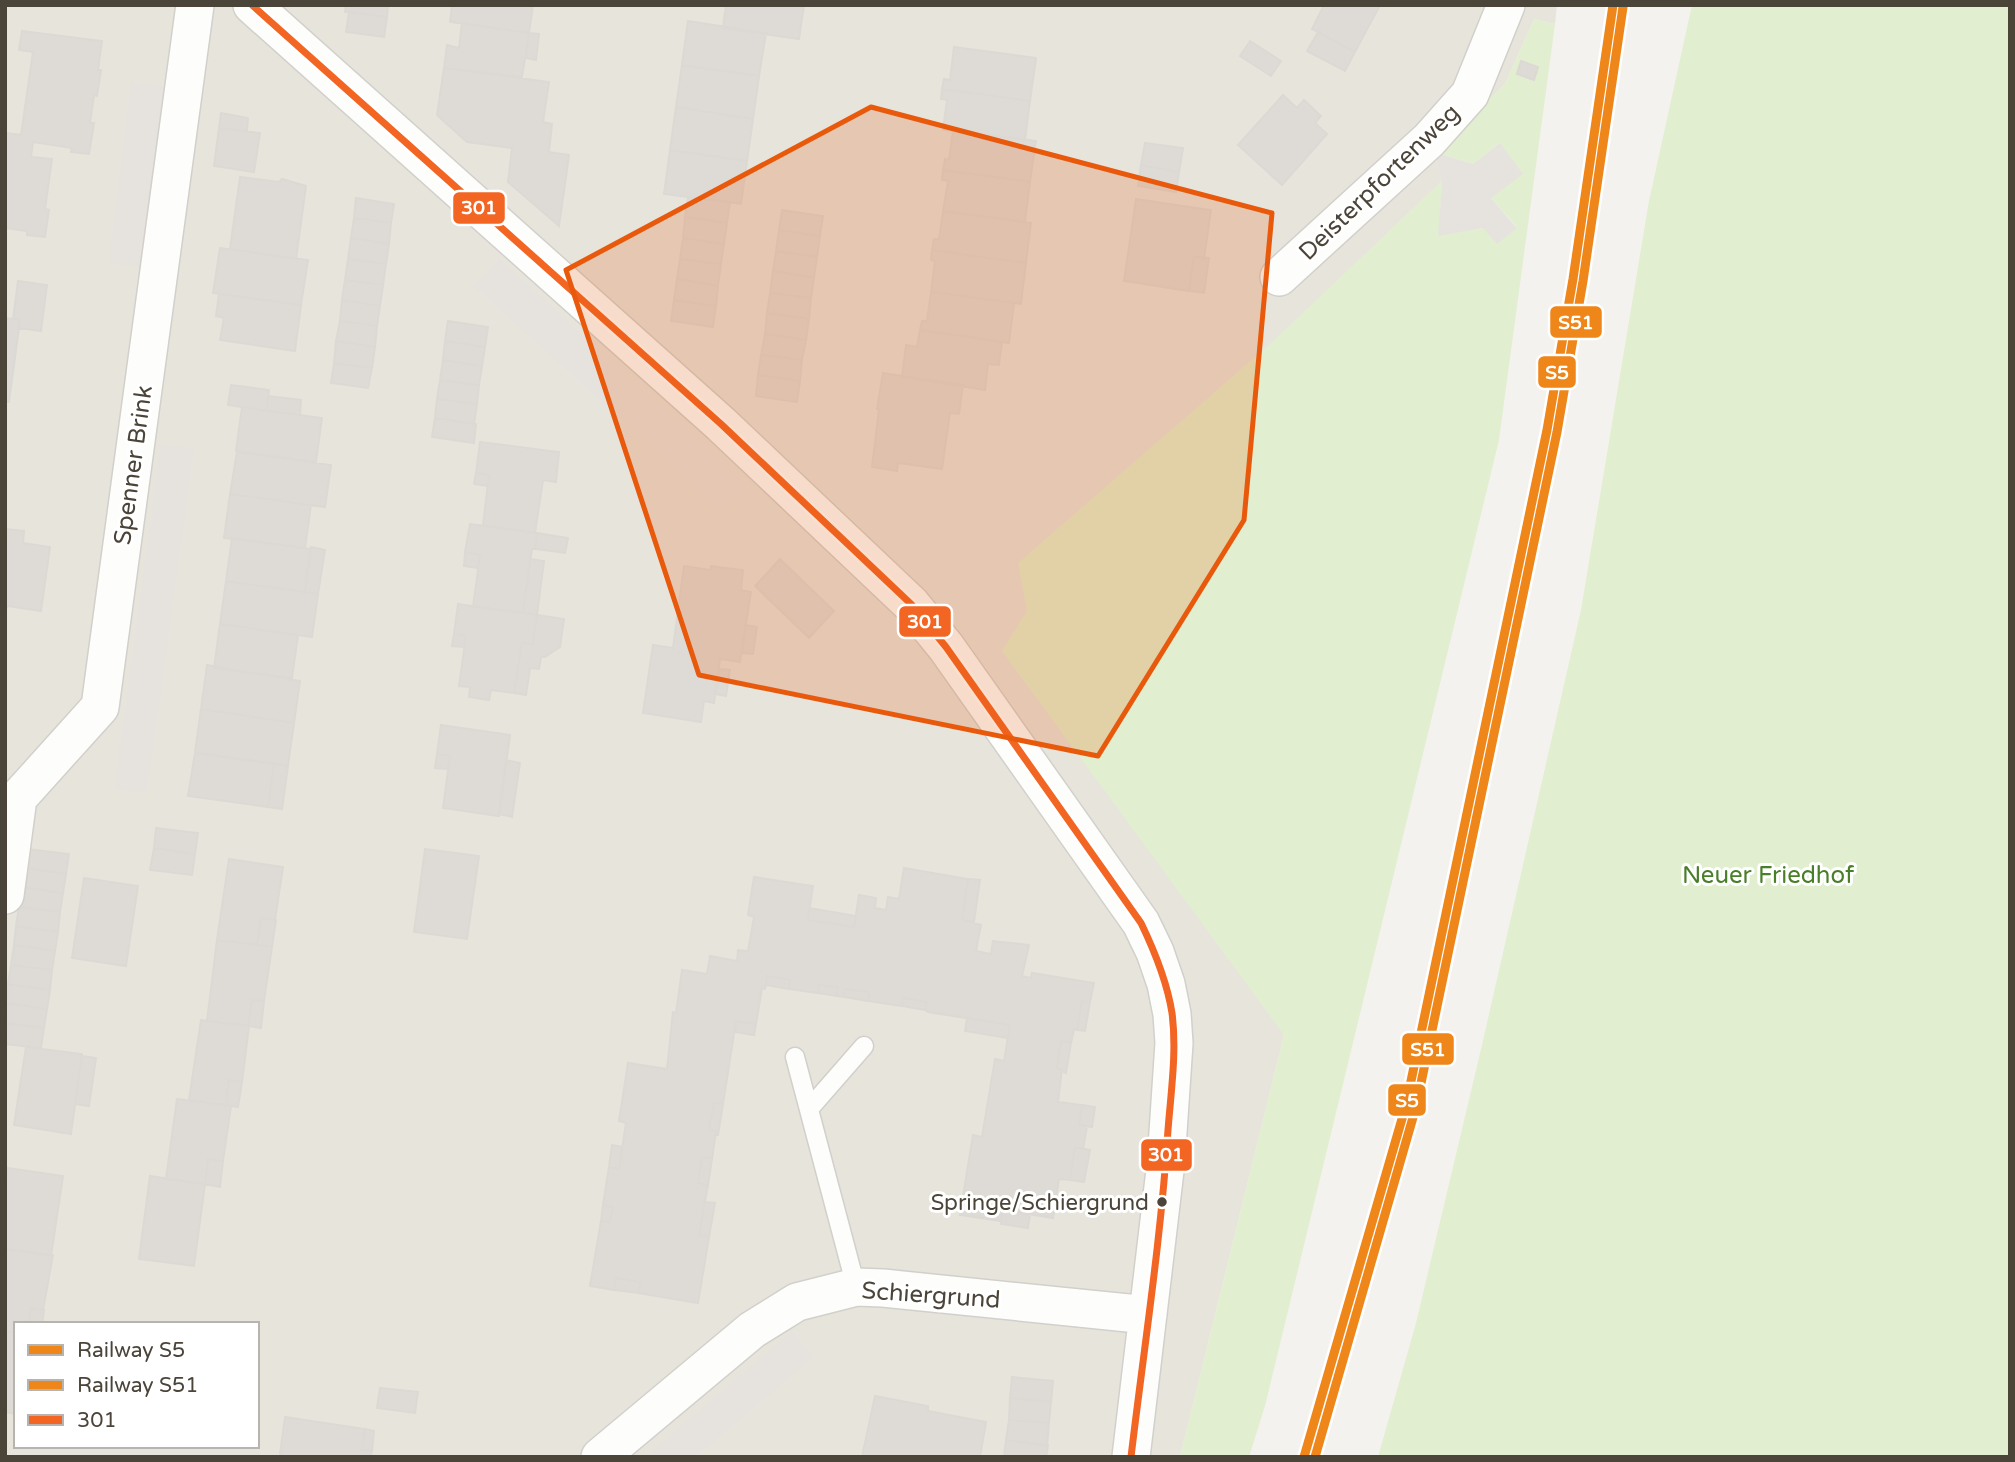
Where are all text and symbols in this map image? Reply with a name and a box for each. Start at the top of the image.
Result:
street label: Deisterpfortenweg [1293,98,1466,266]
line badge: 301 [452,191,506,225]
text: 301 [461,197,497,219]
line badge: S51 [1549,305,1603,339]
text: S51 [1558,312,1594,334]
line badge: S5 [1537,355,1577,389]
text: S5 [1545,362,1569,384]
street label: Spenner Brink [108,383,159,547]
line badge: 301 [898,605,952,638]
text: 301 [907,611,943,633]
park label: Neuer Friedhof [1682,861,1855,890]
line badge: S51 [1401,1032,1455,1066]
text: S51 [1410,1039,1446,1061]
line badge: S5 [1387,1083,1427,1117]
text: S5 [1395,1090,1419,1112]
line badge: 301 [1140,1138,1193,1172]
text: 301 [1148,1144,1184,1166]
place label: Springe/Schiergrund [931,1190,1149,1216]
marker: Springe/Schiergrund [1155,1195,1169,1209]
street label: Schiergrund [860,1276,1001,1315]
legend [14,1322,259,1448]
text: Railway S5 [77,1338,185,1363]
text: Railway S51 [77,1373,198,1398]
text: 301 [77,1408,117,1433]

